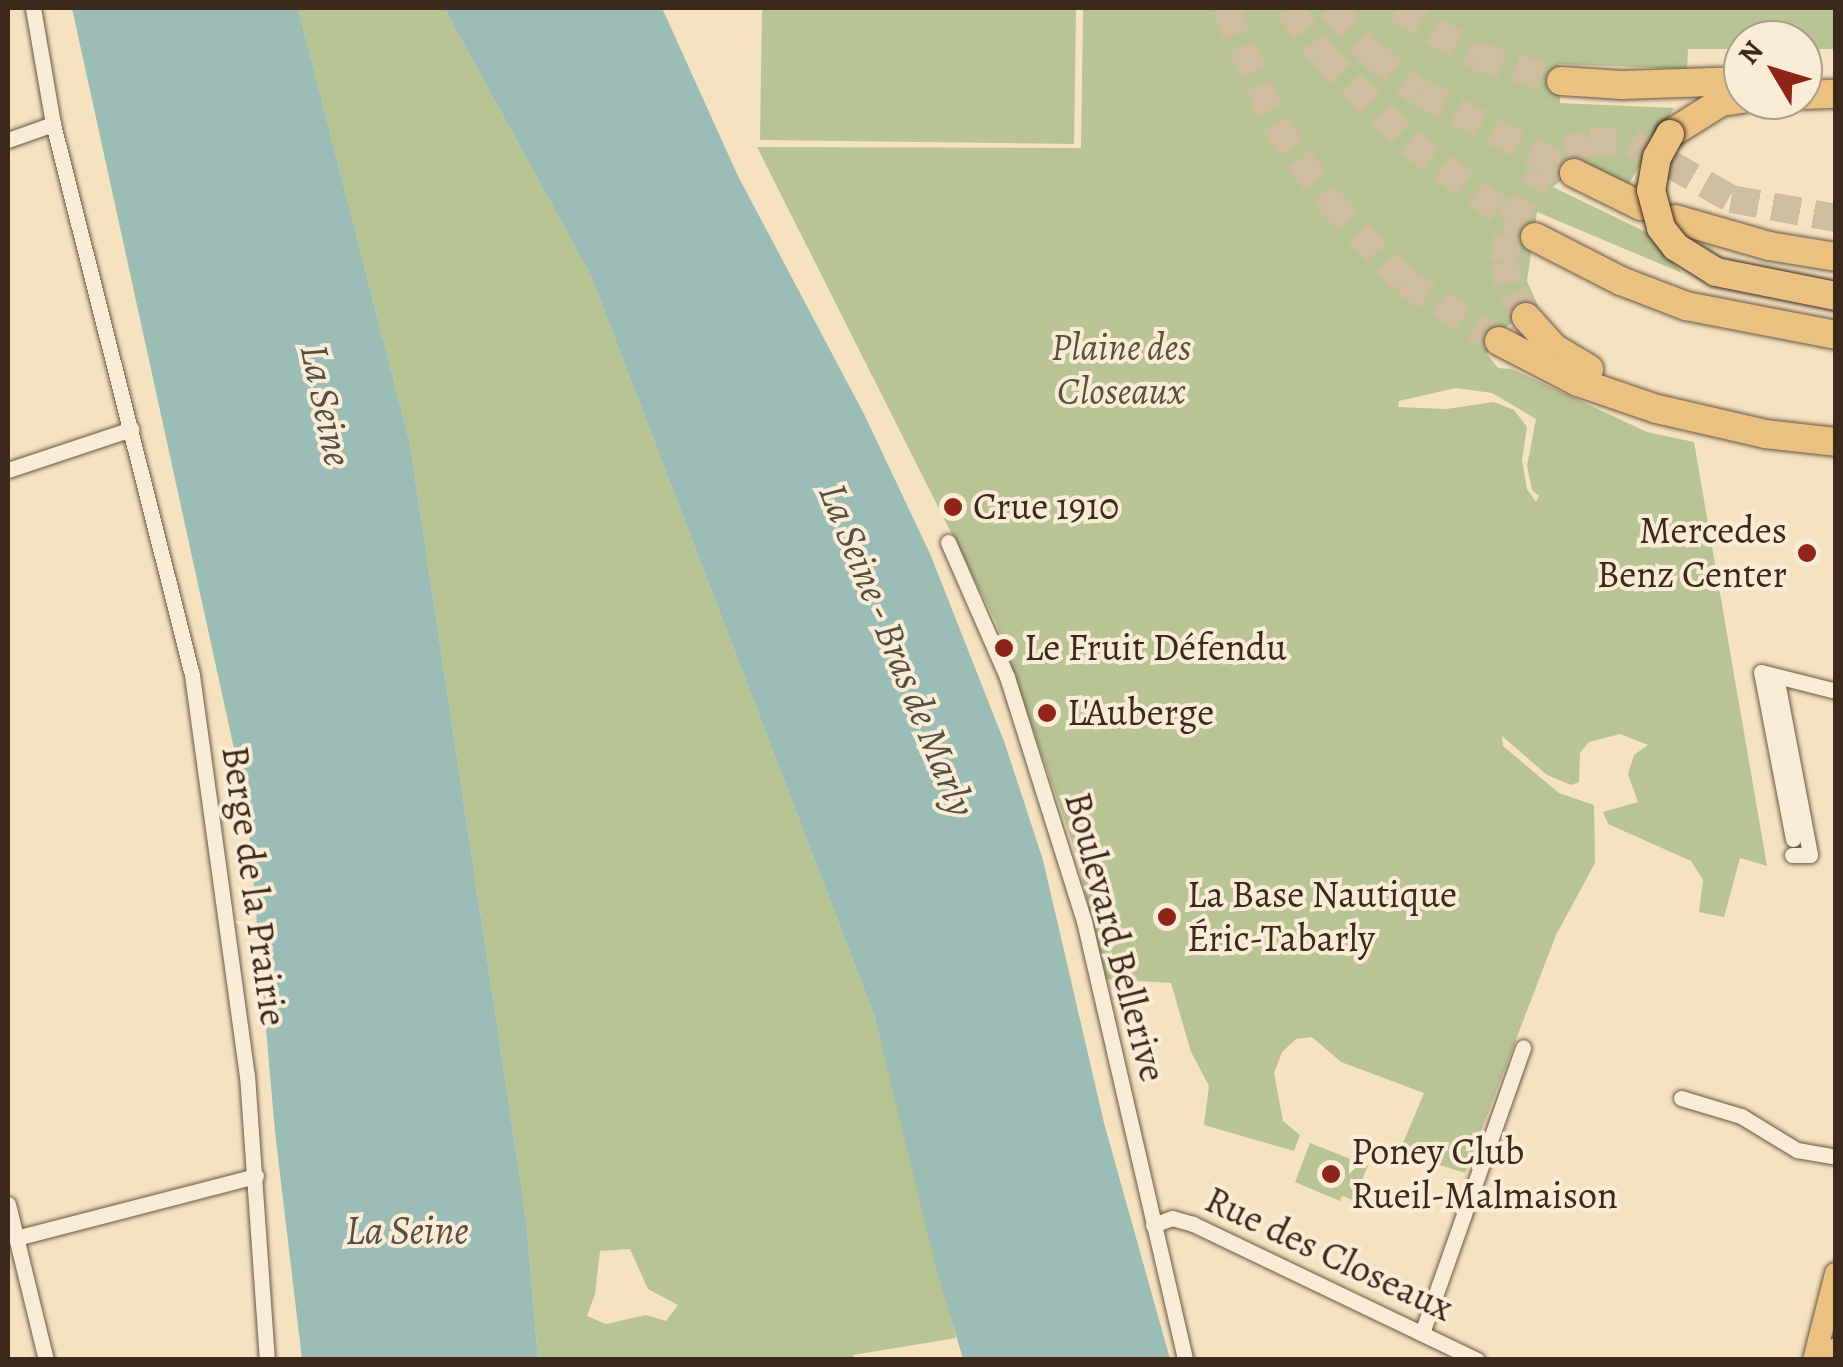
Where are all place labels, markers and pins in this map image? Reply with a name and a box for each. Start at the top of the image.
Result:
place label: Crue 1910 [973,484,1119,530]
marker: Crue 1910 [942,496,964,518]
place label: Mercedes Benz Center [1597,508,1787,598]
marker: Mercedes Benz Center [1796,542,1818,564]
place label: Le Fruit Défendu [1024,625,1287,671]
marker: Le Fruit Défendu [993,637,1015,659]
place label: L'Auberge [1067,690,1214,736]
marker: L'Auberge [1036,702,1058,724]
place label: La Base Nautique Éric-Tabarly [1187,872,1457,962]
marker: La Base Nautique Éric-Tabarly [1156,906,1178,928]
place label: Poney Club Rueil-Malmaison [1351,1129,1618,1218]
marker: Poney Club Rueil-Malmaison [1320,1163,1342,1185]

